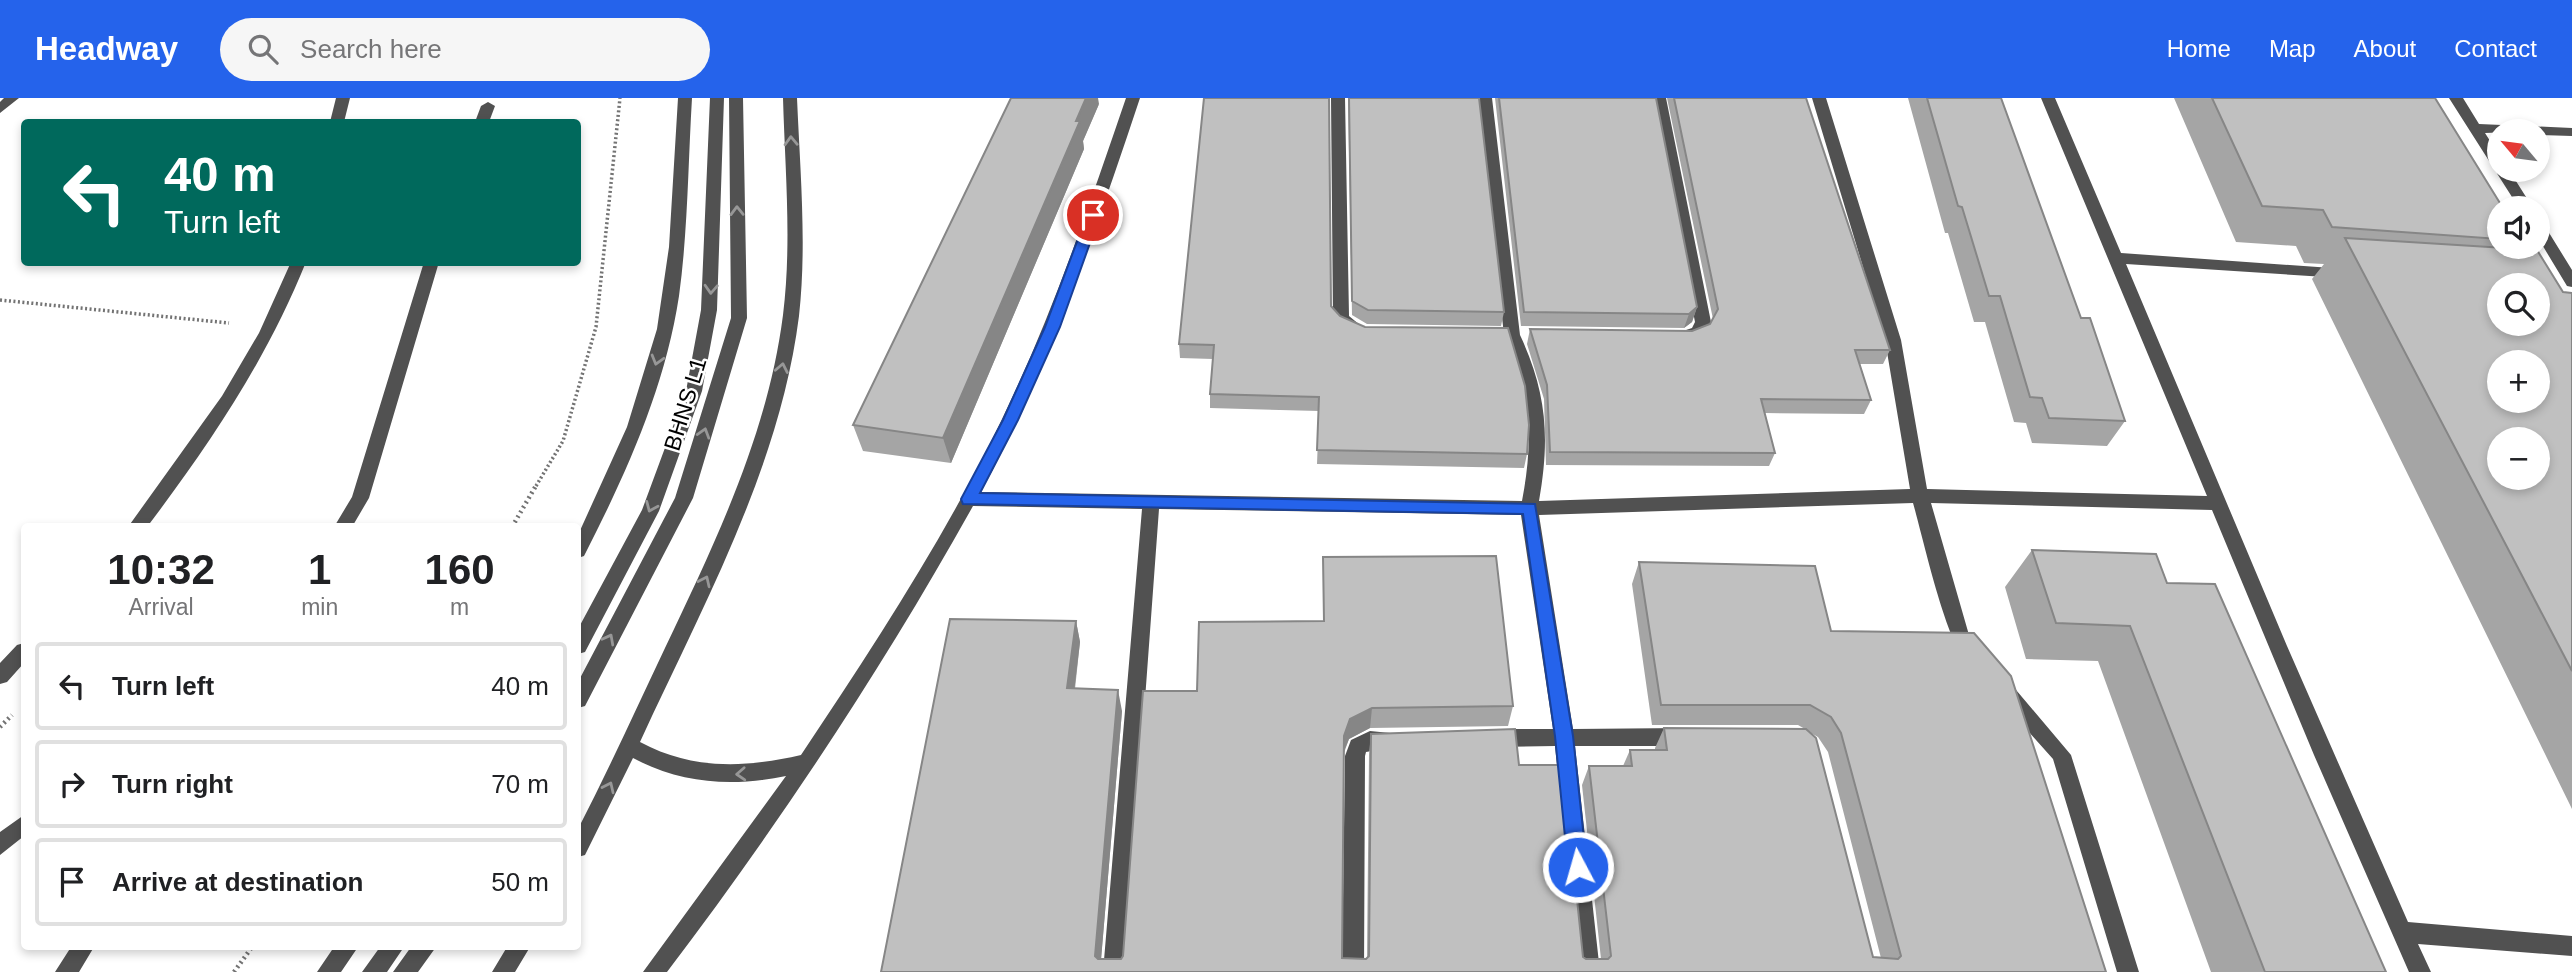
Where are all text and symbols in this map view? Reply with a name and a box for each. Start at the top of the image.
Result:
search box [220,18,710,81]
text: Headway [35,30,178,67]
icon: search [244,30,282,68]
text: Search here [300,34,442,64]
text: Home [2167,35,2231,62]
text: Map [2269,35,2316,62]
text: About [2354,35,2416,62]
text: Contact [2454,35,2537,62]
north arrow [2487,119,2550,182]
map controls [2487,119,2550,490]
one-way arrow [783,135,798,146]
icon: left [49,147,140,238]
text: 40 m [164,147,276,201]
pin [1063,185,1123,245]
icon: arrive [1074,196,1112,234]
button: sound [2487,196,2550,259]
text: Turn left [164,204,280,240]
one-way arrow [729,205,745,216]
button: search [2487,273,2550,336]
one-way arrow [703,283,718,294]
button: + [2487,350,2550,413]
one-way arrow [650,354,665,366]
street label: BHNS L1 [659,354,711,454]
one-way arrow [774,362,789,374]
one-way arrow [695,427,710,439]
button: − [2487,427,2550,490]
one-way arrow [645,500,659,512]
text: 10:32 [107,546,215,593]
text: 1 [308,546,331,593]
text: 160 [425,546,495,593]
one-way arrow [697,576,711,588]
text: Arrival [128,594,194,620]
text: min [301,594,338,620]
text: m [450,594,469,620]
one-way arrow [601,634,615,646]
icon: left [53,667,91,705]
text: Turn left [112,671,214,701]
text: 40 m [491,671,549,701]
icon: right [53,765,91,803]
one-way arrow [736,767,747,782]
text: Turn right [112,769,233,799]
text: 70 m [491,769,549,799]
one-way arrow [601,782,615,794]
position arrow [1541,830,1615,904]
icon: arrive [53,863,91,901]
text: Arrive at destination [112,867,363,897]
text: 50 m [491,867,549,897]

